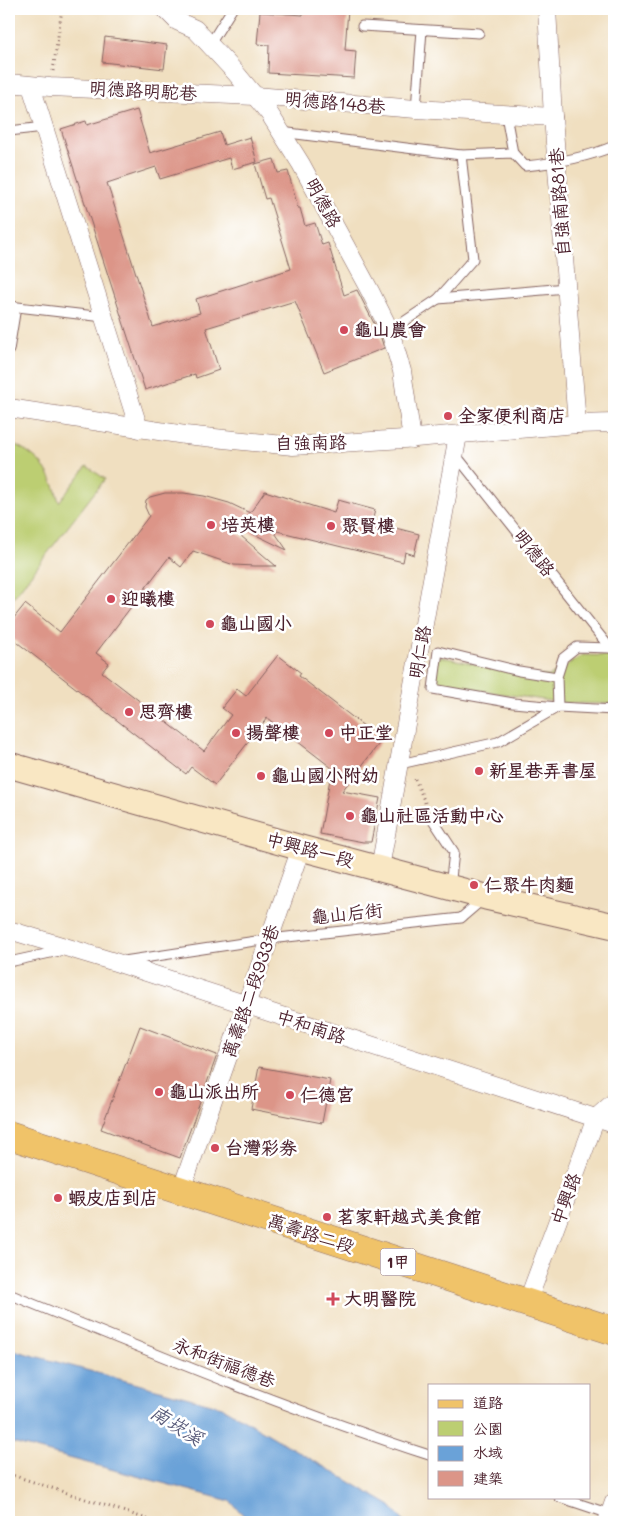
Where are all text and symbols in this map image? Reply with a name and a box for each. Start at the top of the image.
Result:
street label: 明德路明駝巷 [88,75,198,105]
street label: 明德路148巷 [283,86,387,118]
street label: 自強南路81巷 [543,147,575,257]
street label: 明德路 [300,173,347,232]
place label: 龜山農會 [354,317,426,341]
marker: 龜山農會 [338,324,350,336]
place label: 全家便利商店 [458,403,566,427]
marker: 全家便利商店 [442,410,454,422]
street label: 自強南路 [275,429,347,455]
place label: 培英樓 [221,512,275,536]
place label: 聚賢樓 [341,513,395,537]
marker: 培英樓 [205,519,217,531]
marker: 聚賢樓 [325,520,337,532]
street label: 明德路 [509,524,561,581]
place label: 迎曦樓 [121,586,175,610]
marker: 迎曦樓 [105,593,117,605]
place label: 龜山國小 [220,611,292,635]
marker: 龜山國小 [204,618,216,630]
street label: 明仁路 [403,623,436,680]
place label: 思齊樓 [139,699,193,723]
marker: 思齊樓 [123,706,135,718]
place label: 揚聲樓 [246,720,300,744]
place label: 中正堂 [339,720,393,744]
marker: 揚聲樓 [230,727,242,739]
marker: 中正堂 [323,727,335,739]
place label: 新星巷弄書屋 [489,758,597,782]
place label: 龜山國小附幼 [271,763,379,787]
marker: 新星巷弄書屋 [473,765,485,777]
marker: 龜山國小附幼 [255,770,267,782]
place label: 龜山社區活動中心 [360,803,504,827]
marker: 龜山社區活動中心 [344,810,356,822]
street label: 中興路一段 [264,826,357,872]
place label: 仁聚牛肉麵 [484,872,574,896]
marker: 仁聚牛肉麵 [468,879,480,891]
street label: 龜山后街 [310,897,384,929]
street label: 萬壽路二段933巷 [216,921,284,1061]
street label: 中和南路 [273,1004,349,1049]
place label: 龜山派出所 [169,1079,259,1103]
place label: 仁德宮 [300,1082,354,1106]
marker: 龜山派出所 [153,1086,165,1098]
marker: 仁德宮 [284,1089,296,1101]
place label: 台灣彩券 [225,1135,297,1159]
marker: 台灣彩券 [209,1142,221,1154]
street label: 中興路 [545,1169,586,1228]
place label: 蝦皮店到店 [68,1185,158,1209]
marker: 蝦皮店到店 [52,1192,64,1204]
place label: 茗家軒越式美食館 [337,1204,481,1228]
street label: 萬壽路二段 [265,1208,358,1258]
marker: 茗家軒越式美食館 [321,1211,333,1223]
road number: 1甲 [380,1248,416,1276]
place label: 大明醫院 [344,1286,416,1310]
marker: 大明醫院 [326,1292,340,1306]
street label: 永和街福德巷 [170,1332,279,1393]
legend [428,1384,590,1498]
text: 道路 [473,1392,503,1412]
water label: 南崁溪 [146,1399,209,1451]
text: 公園 [473,1418,503,1438]
text: 水域 [473,1442,503,1462]
text: 建築 [473,1468,503,1488]

